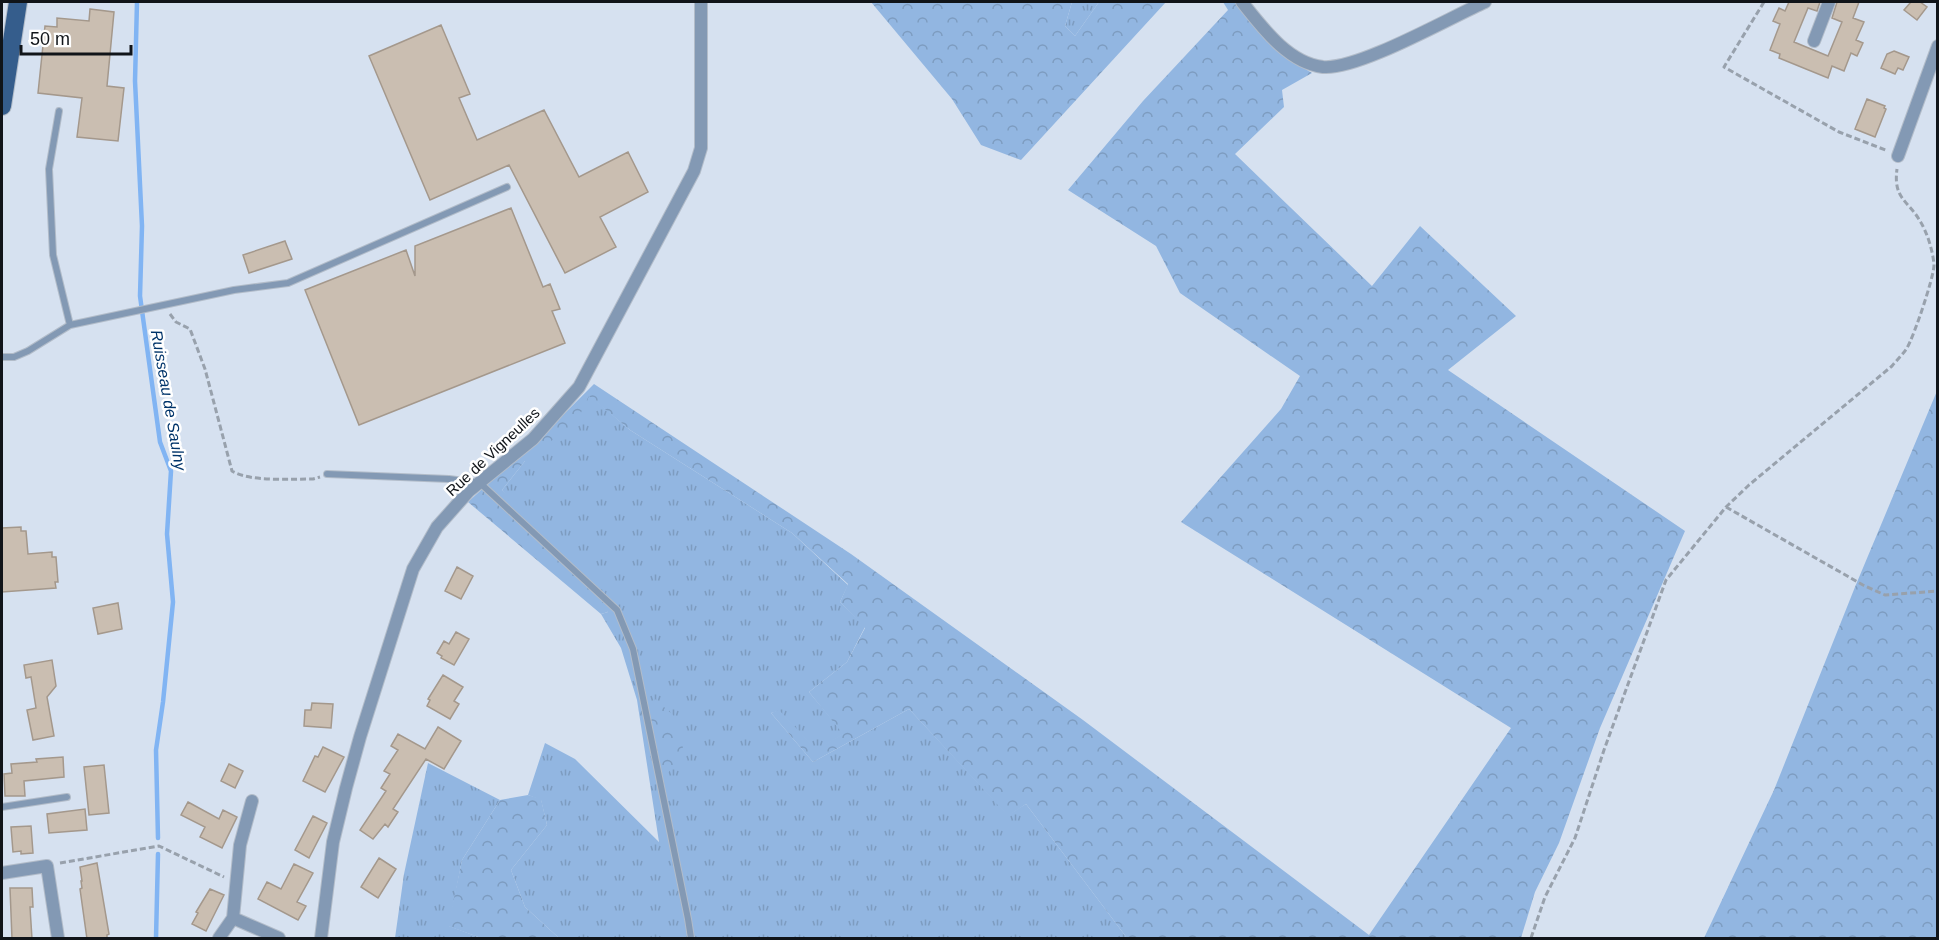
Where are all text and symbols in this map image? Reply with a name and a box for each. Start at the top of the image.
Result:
scale bar [21,18,130,56]
text: 50 m [30,29,70,49]
water label: Ruisseau de Saulny [148,329,189,473]
street label: Rue de Vigneulles [442,404,543,499]

